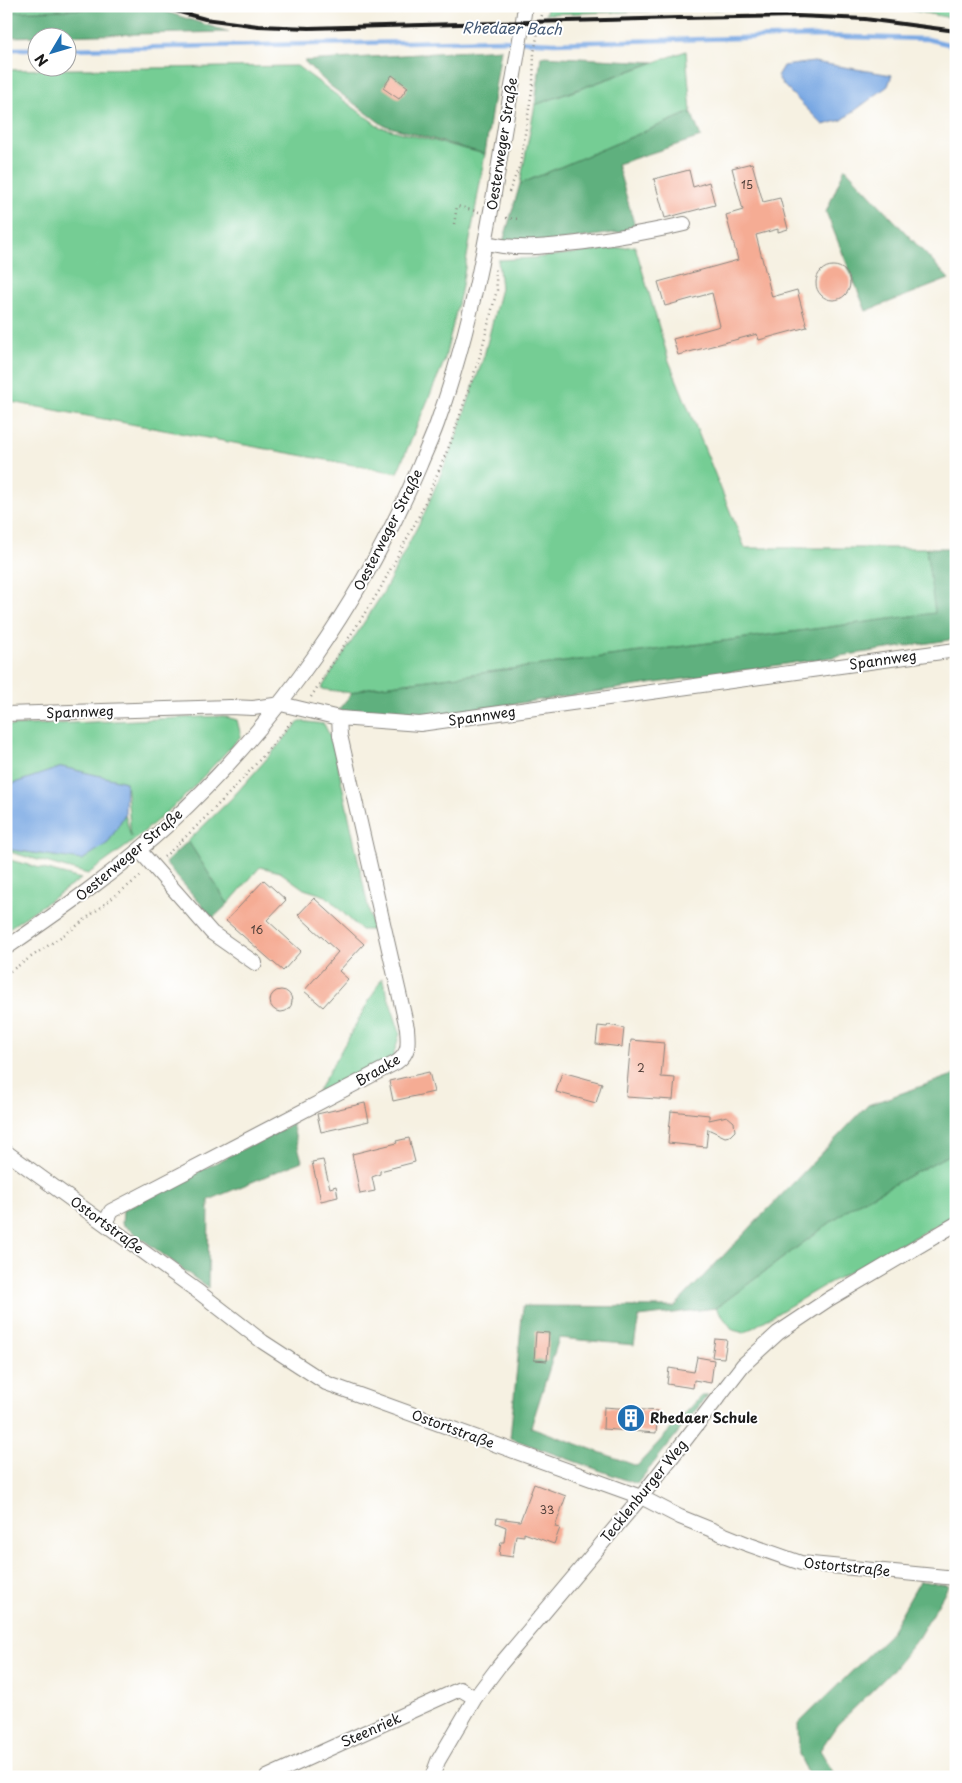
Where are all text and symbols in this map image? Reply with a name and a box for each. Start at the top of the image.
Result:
water label: Rhedaer Bach [462,15,562,40]
north arrow [28,28,78,78]
text: N [30,49,53,71]
street label: Oesterweger Straße [481,76,522,212]
house number: 15 [741,176,753,193]
street label: Oesterweger Straße [348,465,427,594]
street label: Spannweg [848,644,918,675]
street label: Spannweg [46,700,114,723]
street label: Spannweg [447,700,517,731]
street label: Oesterweger Straße [70,803,187,906]
house number: 16 [251,921,264,938]
street label: Braake [351,1048,404,1091]
house number: 2 [637,1059,645,1076]
street label: Ostortstraße [66,1191,149,1259]
building icon: Rhedaer Schule [616,1403,646,1433]
street label: Ostortstraße [409,1404,497,1453]
place label: Rhedaer Schule [650,1407,758,1428]
street label: Tecklenburger Weg [595,1435,692,1547]
house number: 33 [540,1501,554,1518]
street label: Ostortstraße [803,1552,891,1581]
street label: Steenriek [337,1707,405,1752]

